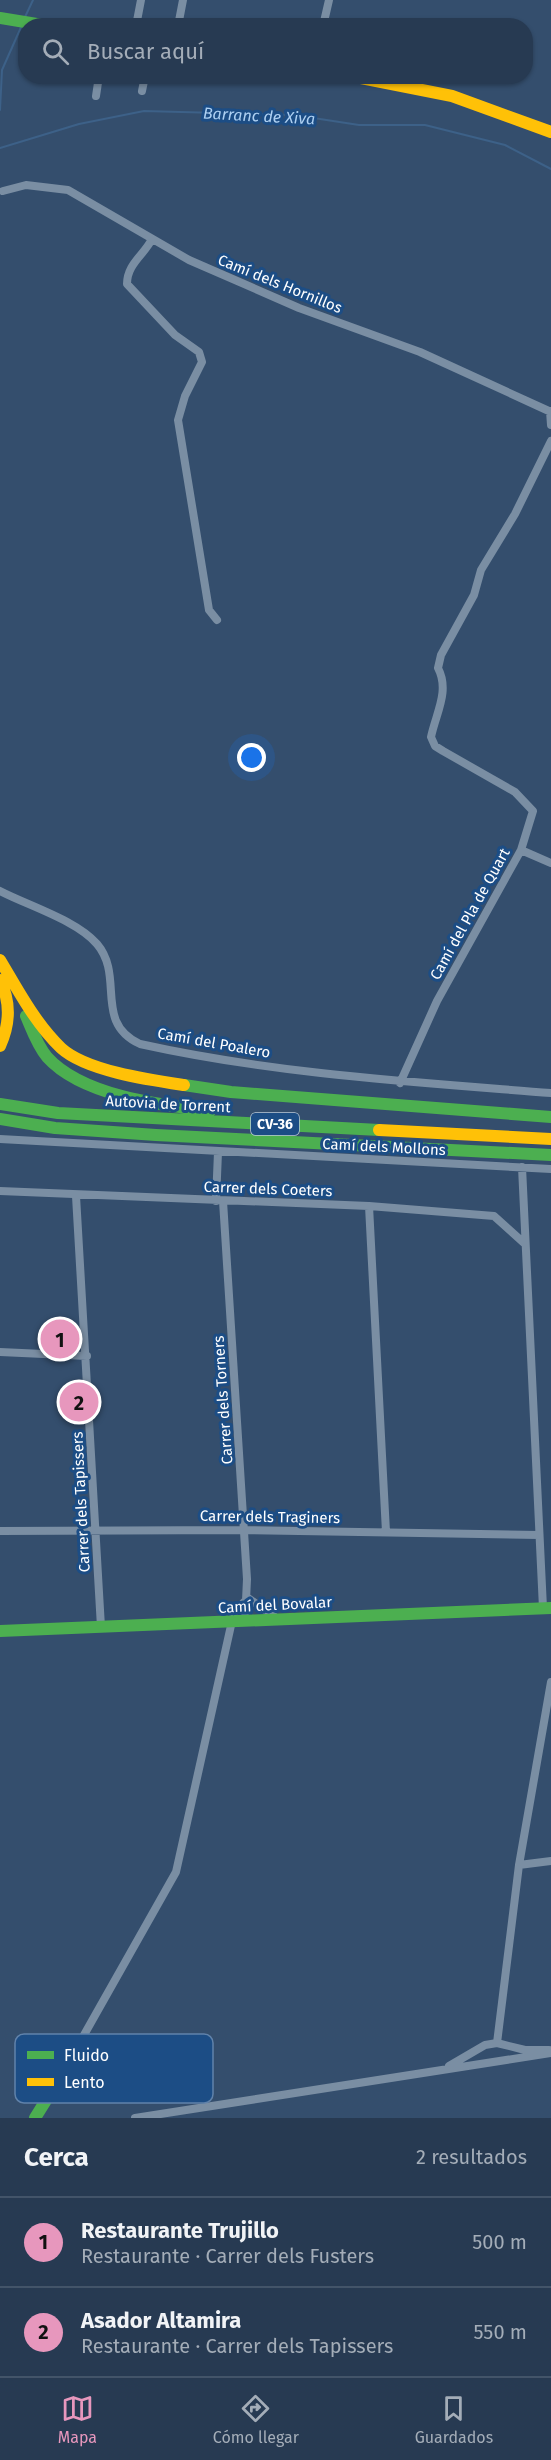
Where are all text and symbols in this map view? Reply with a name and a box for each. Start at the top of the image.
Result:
search box [18,18,533,84]
icon: search [39,35,72,68]
text: Buscar aquí [87,38,204,65]
water label: Barranc de Xiva [202,104,316,128]
street label: Camí dels Hornillos [215,251,345,317]
your location [237,743,266,772]
street label: Camí del Pla de Quart [426,845,514,983]
street label: Camí del Poalero [156,1024,272,1062]
street label: Autovia de Torrent [105,1092,232,1116]
road number: CV-36 [251,1113,299,1135]
street label: Camí dels Mollons [322,1135,446,1159]
street label: Carrer dels Coeters [203,1178,333,1200]
pin: 1 [40,1316,80,1362]
street label: Carrer dels Torners [210,1335,236,1465]
pin: 2 [60,1380,98,1424]
street label: Carrer dels Tapissers [68,1431,94,1573]
street label: Carrer dels Traginers [200,1507,340,1527]
street label: Camí del Bovalar [217,1593,333,1617]
legend [15,2034,213,2103]
text: Fluido [64,2046,109,2065]
text: Lento [64,2073,105,2092]
text: Cerca [24,2142,89,2173]
text: 2 resultados [416,2145,527,2169]
text: Restaurante Trujillo [81,2217,279,2244]
text: 1 [39,2230,48,2254]
text: 500 m [472,2230,527,2254]
text: Restaurante · Carrer dels Fusters [81,2244,374,2268]
text: Asador Altamira [81,2307,241,2334]
text: 2 [38,2320,49,2344]
text: 550 m [473,2320,527,2344]
text: Restaurante · Carrer dels Tapissers [81,2334,393,2358]
tab: Mapa [58,2392,97,2447]
tab: Cómo llegar [213,2392,299,2447]
tab: Guardados [415,2392,493,2447]

